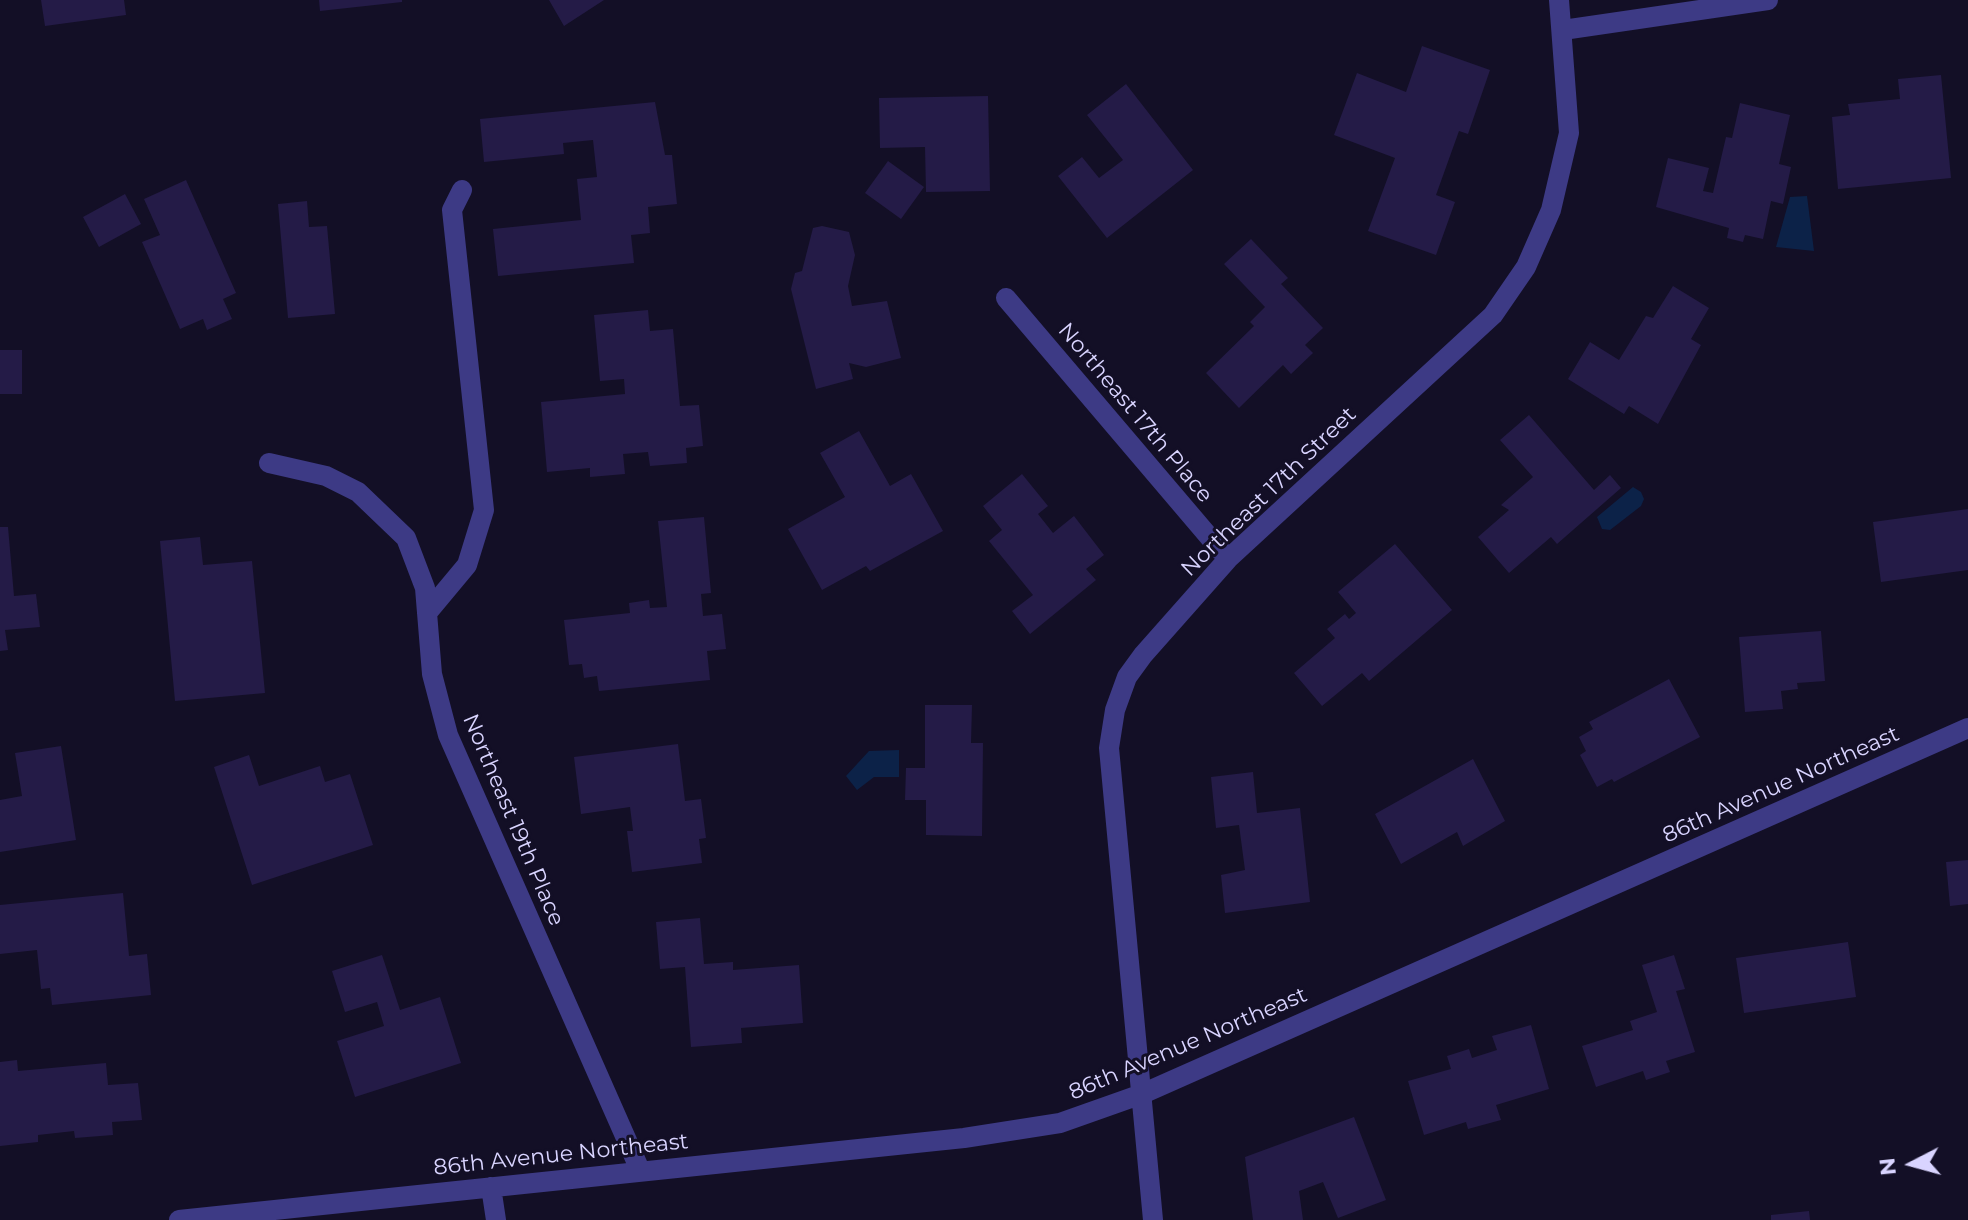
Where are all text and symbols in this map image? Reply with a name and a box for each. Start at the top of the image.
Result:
street label: Northeast 17th Place [1052,318,1218,508]
street label: Northeast 17th Street [1176,402,1362,582]
street label: Northeast 19th Place [456,710,570,930]
street label: 86th Avenue Northeast [1659,721,1903,849]
street label: 86th Avenue Northeast [1065,982,1311,1106]
north arrow [1872,1124,1952,1204]
street label: 86th Avenue Northeast [432,1128,690,1182]
text: N [1873,1156,1902,1177]

